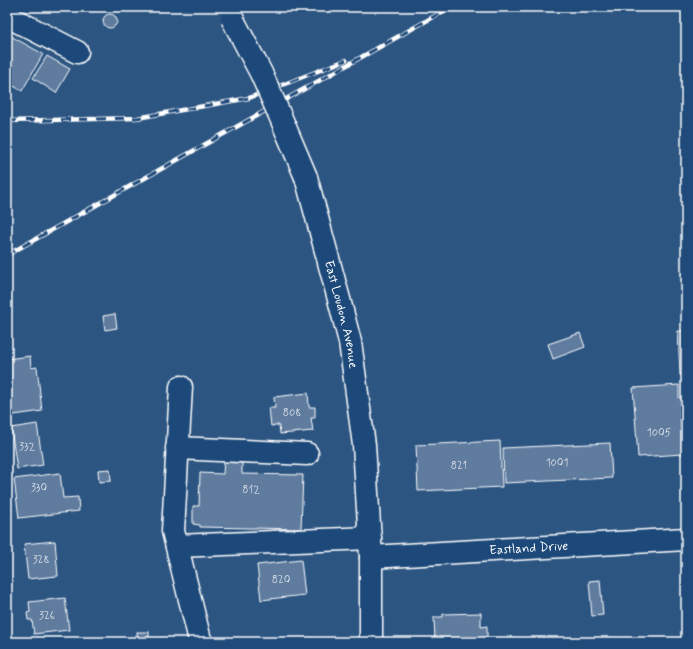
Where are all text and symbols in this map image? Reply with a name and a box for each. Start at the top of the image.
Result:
street label: East Loudon Avenue [320,258,362,369]
house number: 808 [283,406,301,420]
house number: 1005 [647,426,672,440]
house number: 332 [19,440,36,454]
house number: 1001 [546,456,568,470]
house number: 821 [451,459,467,473]
house number: 330 [31,481,47,495]
house number: 812 [242,483,260,497]
street label: Eastland Drive [489,537,569,559]
house number: 328 [33,553,49,567]
house number: 820 [272,573,290,587]
house number: 326 [39,609,55,623]

